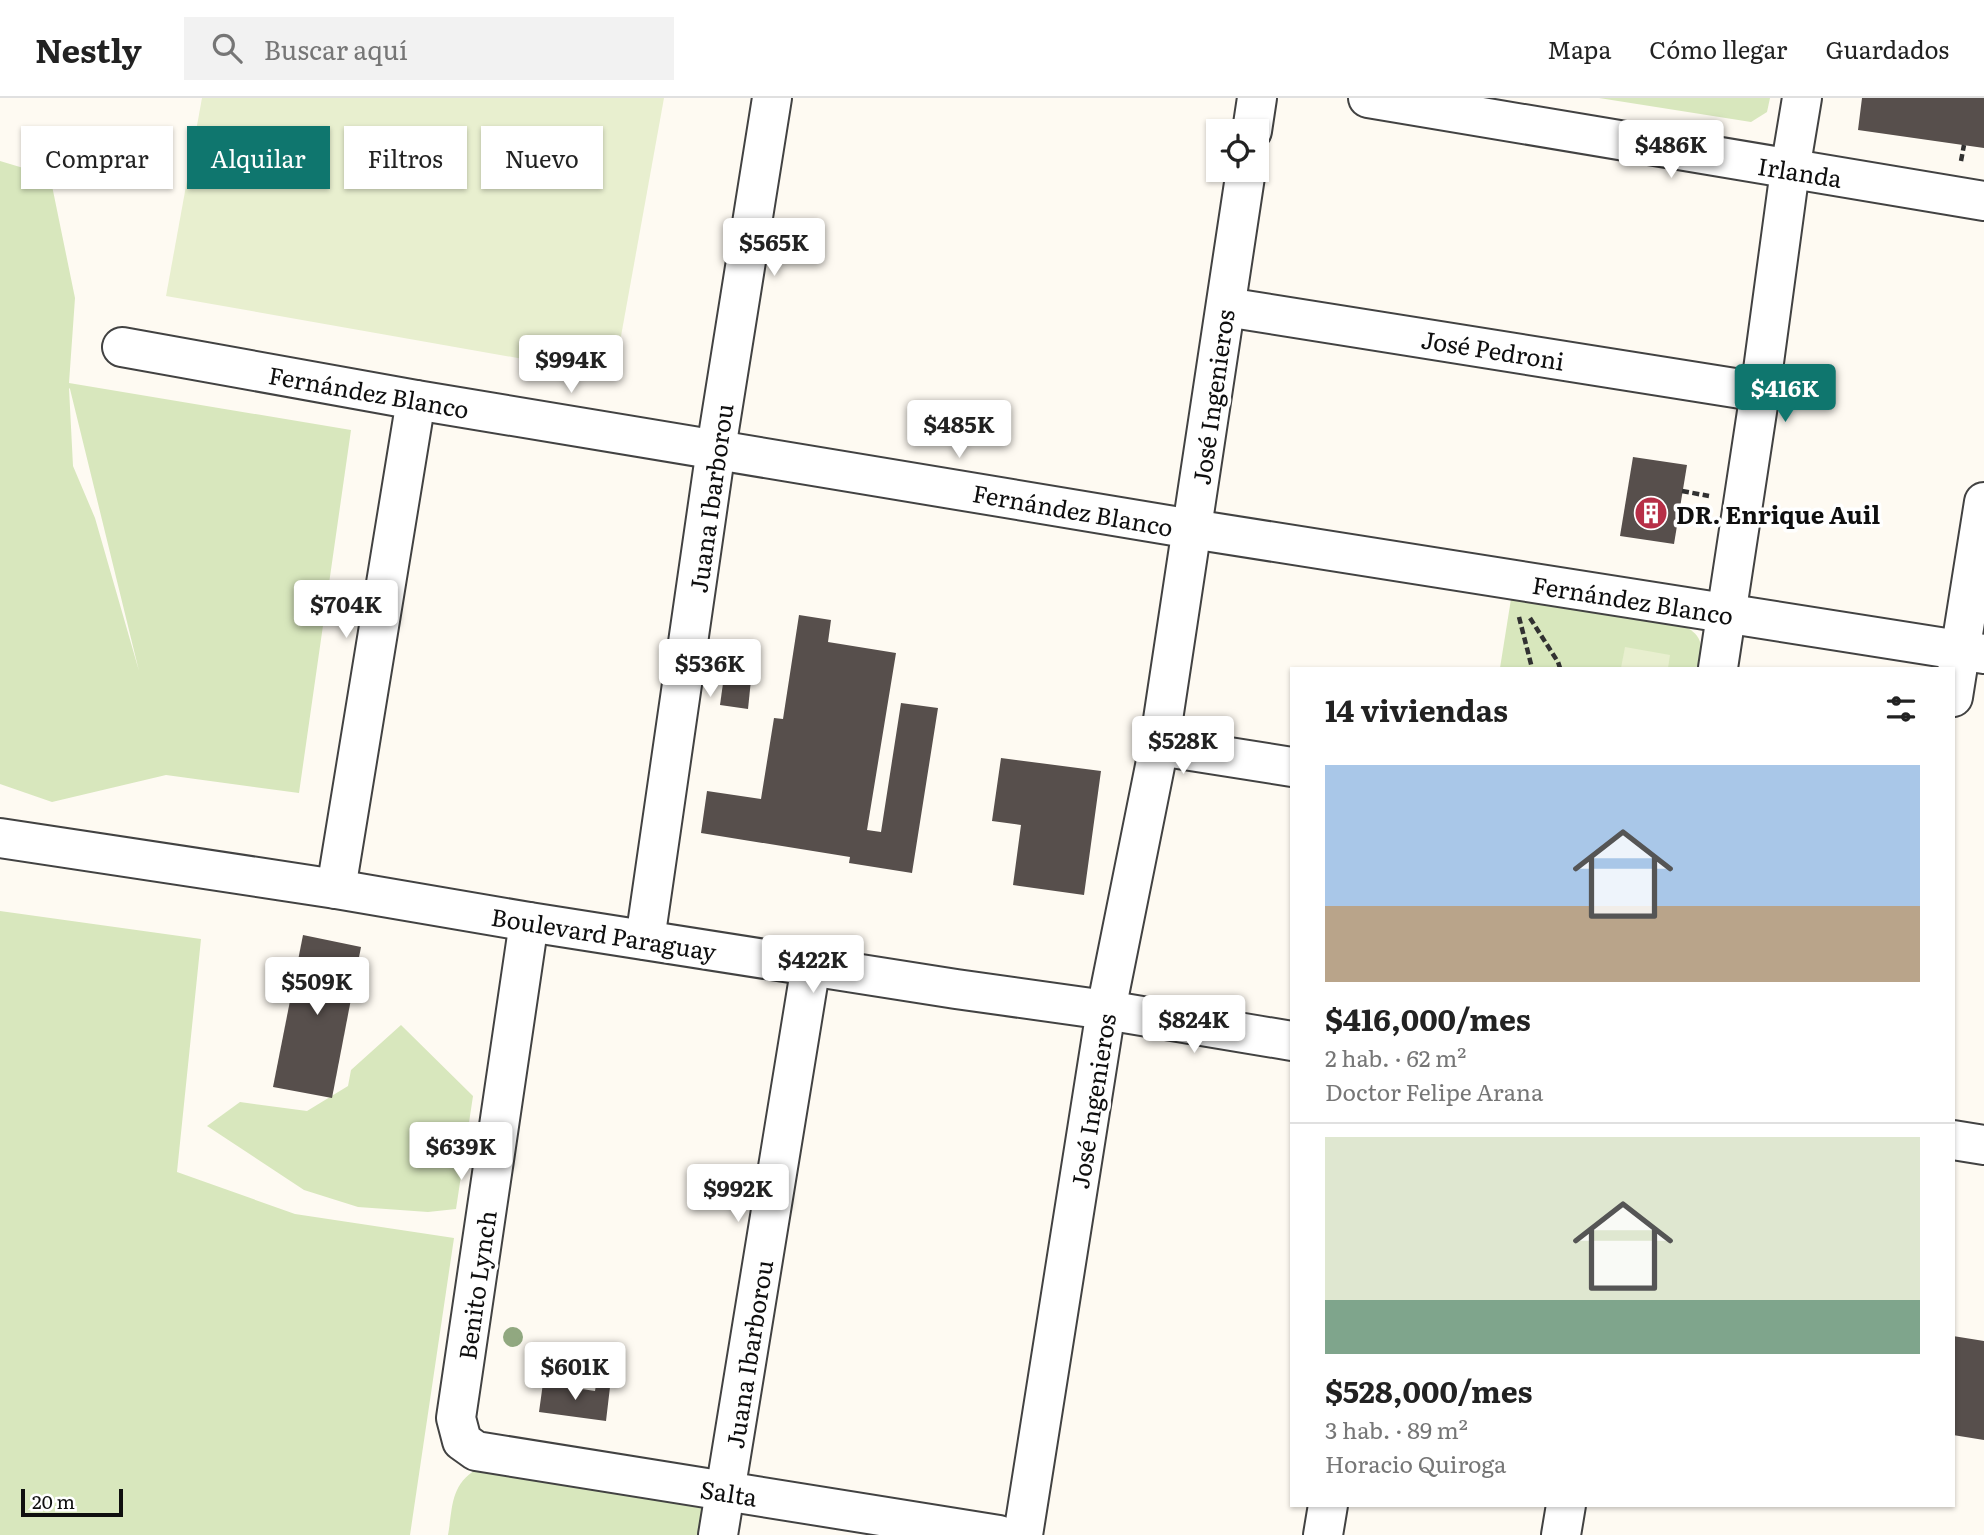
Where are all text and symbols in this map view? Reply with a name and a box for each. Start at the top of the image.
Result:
search box [184,17,674,80]
text: Nestly [35,24,142,73]
icon: search [208,29,246,67]
text: Buscar aquí [264,29,408,68]
text: Mapa [1547,31,1611,66]
text: Cómo llegar [1649,31,1787,66]
text: Guardados [1825,31,1949,66]
map controls [1206,119,1269,182]
button: locate [1206,119,1269,182]
pin: $486K [1622,120,1720,180]
chip: Comprar [21,126,173,189]
chip: Alquilar [187,126,330,189]
chip: Filtros [344,126,467,189]
chip: Nuevo [481,126,603,189]
text: $486K [1635,126,1707,160]
street label: Irlanda [1755,147,1845,195]
pin: $565K [725,218,823,278]
text: $565K [739,224,809,258]
street label: José Ingenieros [1182,307,1242,487]
street label: José Pedroni [1419,320,1567,378]
pin: $994K [522,336,620,395]
text: $994K [535,341,607,375]
street label: Fernández Blanco [266,356,472,426]
pin: $416K [1736,364,1834,424]
text: $416K [1751,370,1819,404]
pin: $485K [910,400,1008,460]
street label: Juana Ibarborou [679,401,741,595]
text: $485K [923,406,995,440]
street label: Fernández Blanco [970,474,1176,544]
building icon: DR. Enrique Auil [1632,494,1670,532]
place label: DR. Enrique Auil [1676,496,1881,531]
street label: Fernández Blanco [1530,566,1736,632]
pin: $704K [297,580,395,640]
text: $704K [310,586,382,620]
pin: $536K [661,640,759,699]
text: $536K [675,645,745,679]
text: 14 viviendas [1325,687,1508,731]
icon: filters [1882,690,1920,728]
pin: $528K [1134,716,1232,776]
text: $528K [1148,722,1218,756]
icon: home [1560,811,1686,937]
street label: Boulevard Paraguay [489,898,719,968]
pin: $422K [764,936,862,995]
text: $422K [778,941,848,975]
pin: $509K [268,958,366,1017]
text: $509K [281,963,353,997]
pin: $824K [1145,996,1243,1055]
text: $416,000/mes [1325,996,1531,1040]
text: $824K [1158,1001,1230,1035]
street label: José Ingenieros [1061,1011,1123,1191]
text: 2 hab. · 62 m² [1325,1040,1467,1074]
text: Doctor Felipe Arana [1325,1074,1543,1108]
pin: $639K [412,1122,510,1182]
text: $639K [425,1128,497,1162]
pin: $992K [689,1164,787,1224]
text: $992K [703,1170,773,1204]
icon: home [1560,1183,1686,1309]
street label: Benito Lynch [448,1208,504,1362]
street label: Juana Ibarborou [716,1257,780,1451]
pin: $601K [526,1342,624,1402]
text: $601K [541,1348,609,1382]
text: $528,000/mes [1325,1368,1533,1412]
text: 3 hab. · 89 m² [1325,1412,1468,1446]
text: Horacio Quiroga [1325,1446,1507,1480]
street label: Salta [698,1470,760,1514]
scale bar [21,1486,122,1518]
text: 20 m [32,1487,75,1515]

